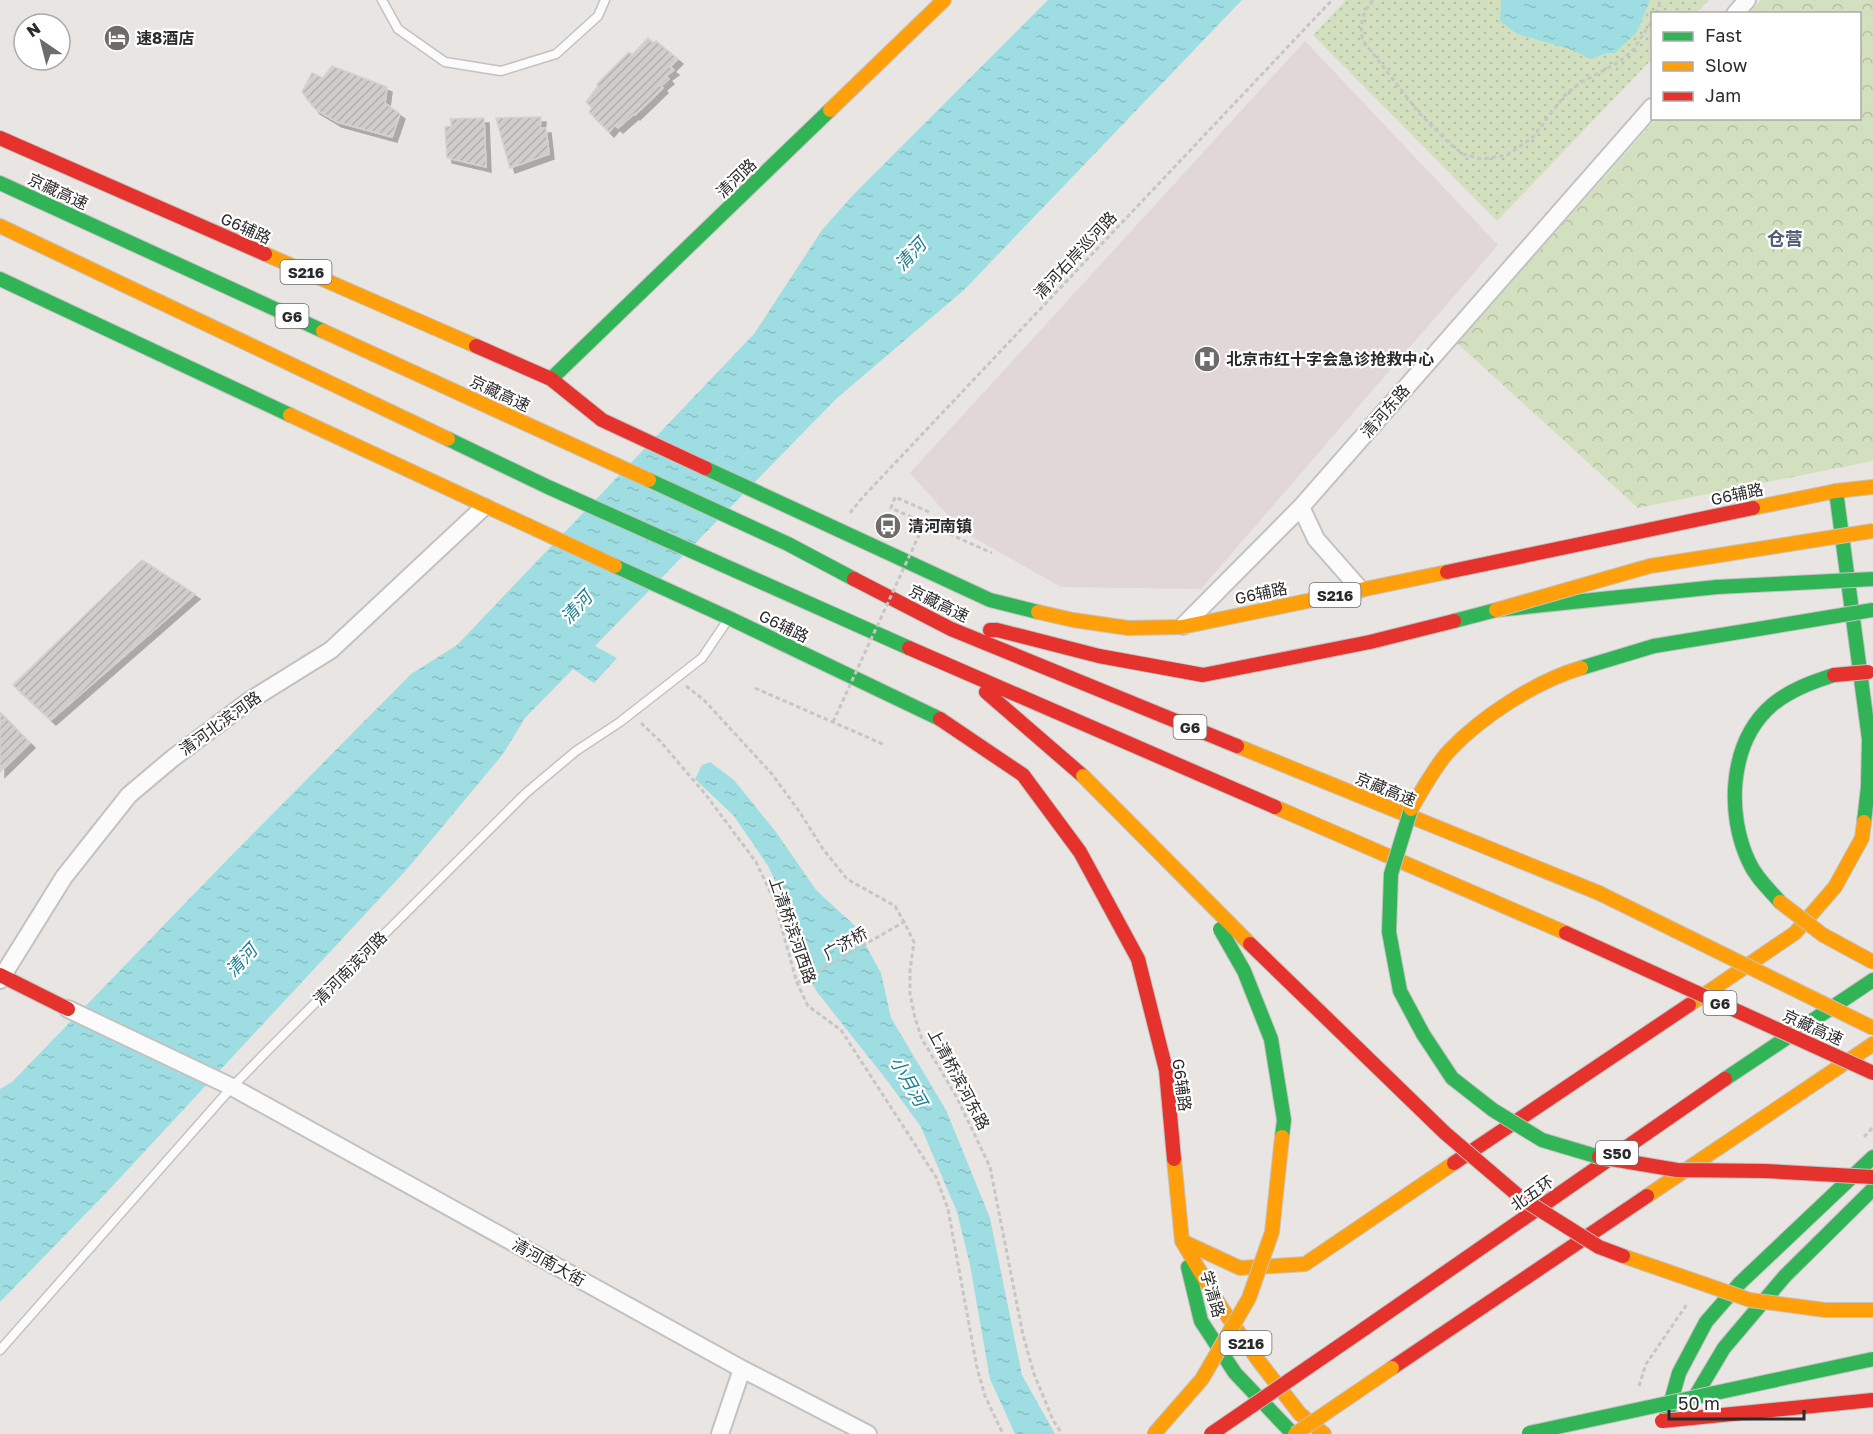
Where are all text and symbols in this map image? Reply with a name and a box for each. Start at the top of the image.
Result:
north arrow [12,12,72,72]
legend [1651,12,1861,120]
text: N [23,18,44,41]
hotel icon: 速8酒店 [102,23,132,53]
text: Fast [1705,24,1742,46]
place label: 速8酒店 [136,28,194,48]
text: Slow [1705,54,1748,76]
text: Jam [1705,84,1741,106]
street label: 清河路 [712,154,760,202]
street label: 京藏高速 [25,168,91,214]
street label: 清河右岸巡河路 [1029,207,1121,303]
street label: G6辅路 [218,208,274,248]
district label: 仓营 [1767,227,1803,249]
water label: 清河 [890,231,932,275]
road number: S216 [280,260,332,284]
road number: G6 [276,304,308,328]
hospital icon: 北京市红十字会急诊抢救中心 [1192,344,1222,374]
place label: 北京市红十字会急诊抢救中心 [1226,349,1434,369]
street label: 京藏高速 [467,370,533,416]
street label: 清河东路 [1356,380,1414,442]
street label: G6辅路 [1709,479,1765,509]
bus stop icon: 清河南镇 [873,511,903,541]
place label: 清河南镇 [908,516,972,536]
street label: G6辅路 [1233,578,1289,608]
street label: 京藏高速 [906,580,972,626]
road number: S216 [1310,583,1360,607]
water label: 清河 [556,584,598,628]
street label: G6辅路 [756,605,812,647]
street label: 清河北滨河路 [175,687,265,759]
road number: G6 [1174,715,1206,739]
street label: 京藏高速 [1353,768,1419,810]
street label: 上清桥滨河西路 [765,874,821,986]
street label: 广济桥 [819,922,871,964]
street label: 清河南滨河路 [309,927,391,1009]
water label: 清河 [221,937,263,981]
road number: G6 [1704,991,1736,1015]
street label: 京藏高速 [1780,1005,1846,1049]
street label: 上清桥滨河东路 [924,1025,994,1133]
water label: 小月河 [886,1052,934,1112]
street label: G6辅路 [1168,1057,1196,1113]
road number: S50 [1596,1141,1638,1165]
street label: 北五环 [1507,1171,1557,1215]
street label: 清河南大街 [509,1234,589,1290]
street label: 学清路 [1197,1268,1229,1320]
road number: S216 [1220,1331,1272,1355]
scale bar [1669,1383,1804,1421]
text: 50 m [1678,1392,1720,1414]

